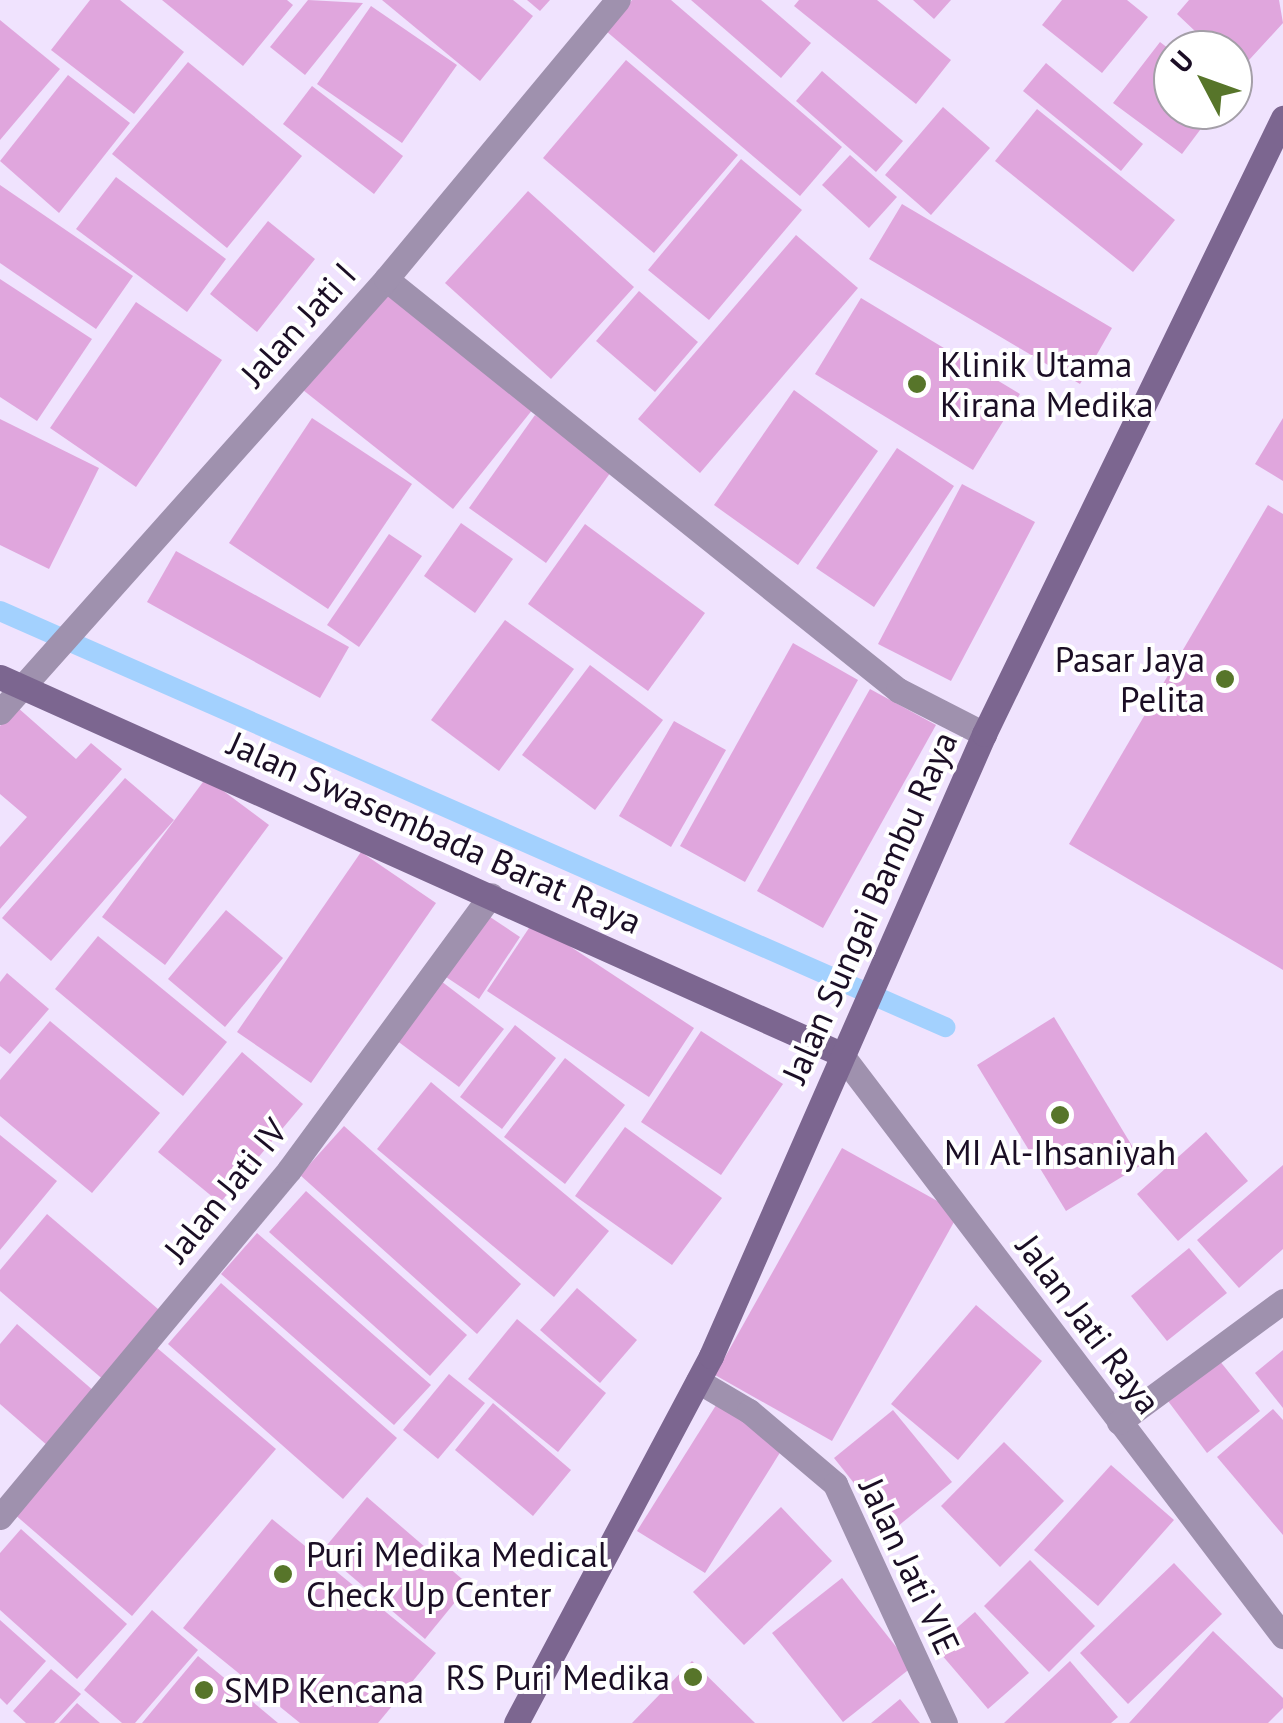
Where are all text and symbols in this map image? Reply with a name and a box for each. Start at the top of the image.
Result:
north arrow [1153,30,1253,130]
text: U [1162,43,1201,80]
street label: Jalan Jati I [232,253,364,395]
place label: Klinik Utama Kirana Medika [940,343,1154,425]
marker: Klinik Utama Kirana Medika [904,371,930,397]
place label: Pasar Jaya Pelita [1055,638,1205,720]
marker: Pasar Jaya Pelita [1214,668,1236,690]
street label: Jalan Swasembada Barat Raya [222,722,648,942]
street label: Jalan Sungai Bambu Raya [773,725,965,1089]
marker: MI Al-Ihsaniyah [1049,1104,1071,1126]
street label: Jalan Jati IV [155,1110,295,1270]
place label: MI Al-Ihsaniyah [943,1131,1177,1173]
street label: Jalan Jati Raya [1008,1226,1170,1422]
street label: Jalan Jati VIE [851,1471,969,1661]
place label: Puri Medika Medical Check Up Center [306,1533,608,1615]
marker: Puri Medika Medical Check Up Center [270,1561,296,1587]
place label: RS Puri Medika [446,1656,670,1698]
marker: RS Puri Medika [680,1664,706,1690]
place label: SMP Kencana [224,1669,425,1711]
marker: SMP Kencana [193,1679,215,1701]

